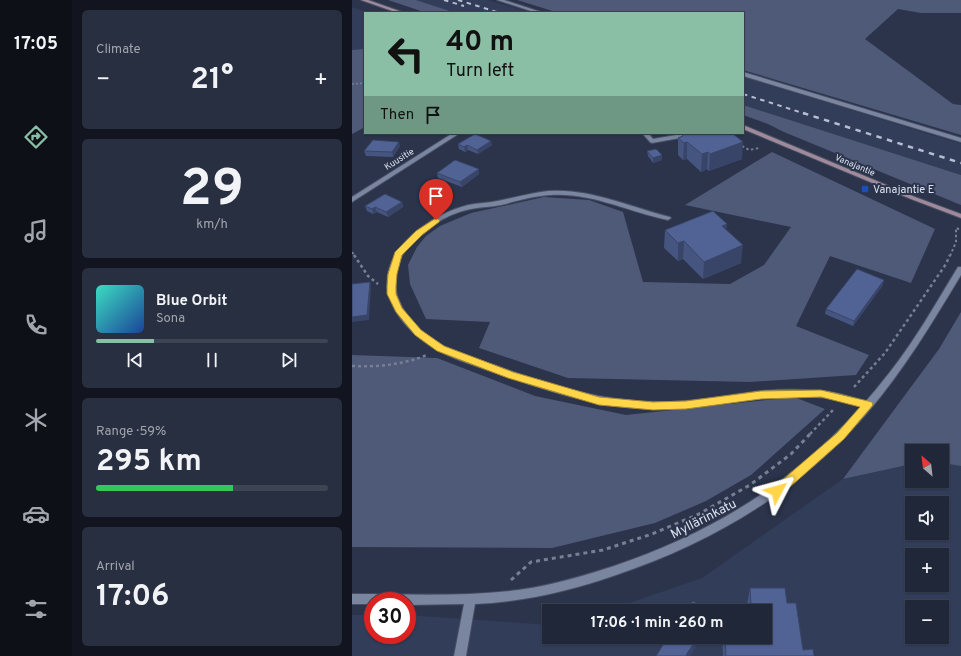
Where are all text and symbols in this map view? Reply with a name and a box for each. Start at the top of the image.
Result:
text: 40 m [446,25,514,61]
icon: left [380,28,432,80]
text: 17:05 [14,33,58,56]
text: Climate [96,42,141,58]
text: Turn left [446,60,514,83]
text: 21° [191,62,233,99]
text: − [96,67,110,94]
text: + [314,67,328,94]
icon: arrive [422,104,444,126]
text: Then [380,106,414,125]
icon: directions [22,123,50,151]
street label: Kuusitie [382,146,416,173]
street label: Vanajantie [833,152,877,179]
text: 29 [180,158,244,224]
pin [419,179,453,220]
place label: Vanajantie E [873,183,934,197]
marker: Vanajantie E [860,184,870,194]
icon: arrive [425,185,447,207]
icon: music [22,217,50,245]
text: km/h [196,217,228,233]
text: Blue Orbit [156,292,227,311]
icon: phone [22,311,50,339]
text: Sona [156,311,185,327]
icon: previous [124,349,146,371]
icon: pause [201,349,223,371]
icon: next [278,349,300,371]
icon: climate [22,406,50,434]
text: Range · 59% [96,424,166,440]
text: 295 km [96,444,202,481]
north arrow [905,444,949,488]
map controls [905,444,949,644]
position arrow [756,470,798,512]
street label: Myllärinkatu [668,496,739,543]
button: sound [905,496,949,540]
icon: car [22,500,50,528]
button: + [905,548,949,592]
text: Arrival [96,559,135,575]
text: 17:06 [96,579,170,616]
speed limit sign: 30 [364,592,416,644]
icon: filters [22,595,50,623]
button: − [905,600,949,644]
text: 17:06 · 1 min · 260 m [591,614,723,633]

